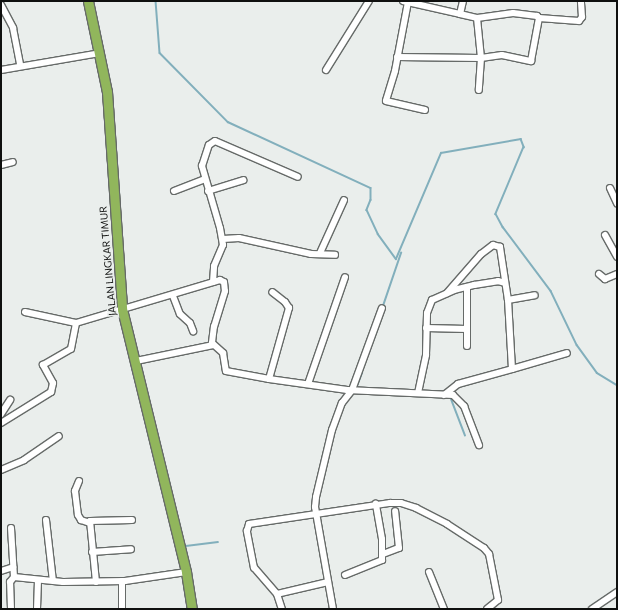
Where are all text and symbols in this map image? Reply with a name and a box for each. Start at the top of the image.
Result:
street label: JALAN LINGKAR TIMUR [97,206,119,316]

